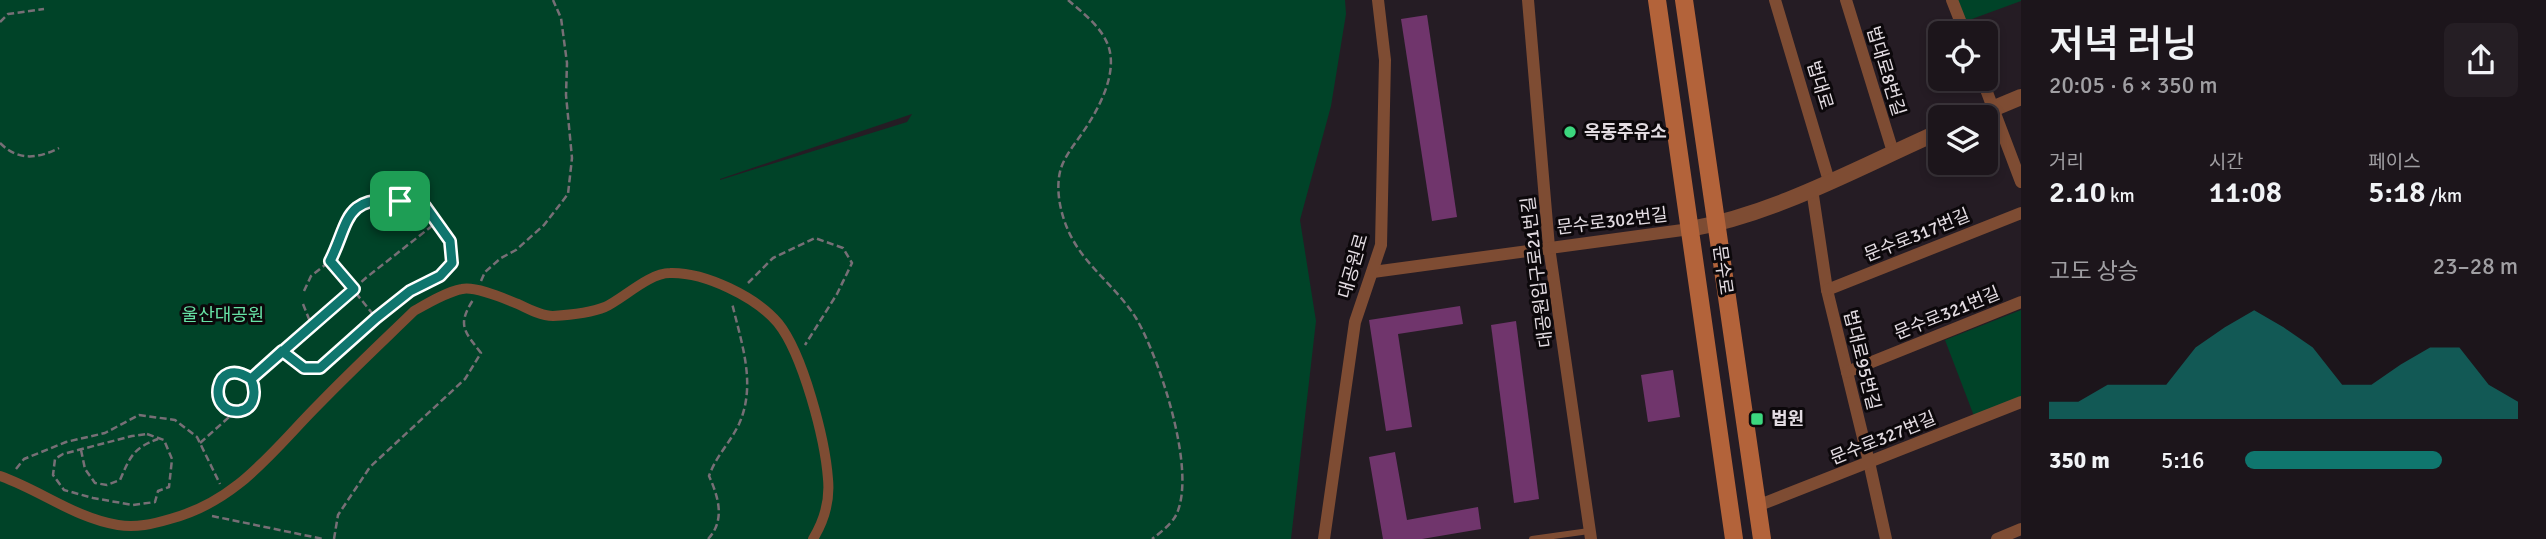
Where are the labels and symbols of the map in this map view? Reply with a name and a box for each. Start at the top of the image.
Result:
street label: 법대로8번길 [1862,24,1910,118]
street label: 법대로 [1802,58,1838,112]
place label: 옥동주유소 [1584,121,1667,143]
marker: 옥동주유소 [1562,124,1578,140]
pin [370,171,430,231]
street label: 대공원입구로21번길 [1517,195,1557,349]
street label: 문수로302번길 [1555,203,1669,239]
street label: 문수로317번길 [1861,204,1973,266]
street label: 대공원로 [1333,231,1373,301]
street label: 문수로 [1709,244,1737,296]
street label: 문수로321번길 [1891,282,2003,344]
park label: 울산대공원 [182,304,264,326]
street label: 법대로95번길 [1839,308,1885,412]
street label: 문수로327번길 [1827,407,1939,469]
place label: 법원 [1771,408,1804,430]
marker: 법원 [1749,411,1765,427]

